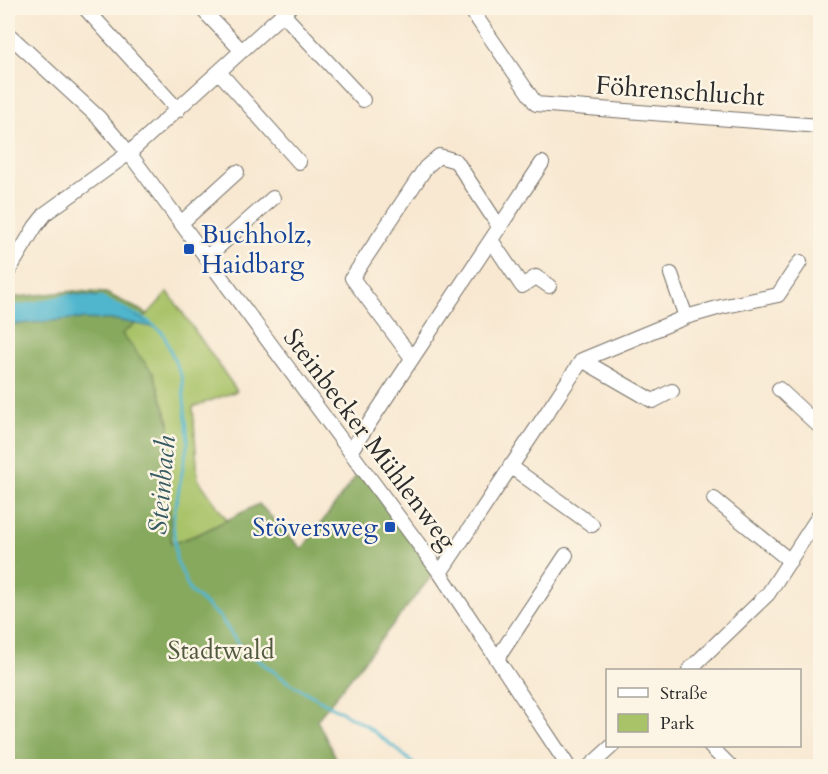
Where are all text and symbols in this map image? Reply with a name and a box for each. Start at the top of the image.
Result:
street label: Föhrenschlucht [594,68,766,114]
place label: Buchholz, Haidbarg [201,217,312,282]
marker: Buchholz, Haidbarg [182,242,196,256]
street label: Steinbecker Mühlenweg [275,321,465,557]
water label: Steinbach [139,434,185,536]
place label: Stöversweg [252,510,378,545]
marker: Stöversweg [383,520,397,534]
park label: Stadtwald [167,633,275,668]
legend [606,669,801,747]
text: Straße [660,681,708,706]
text: Park [660,711,695,736]

